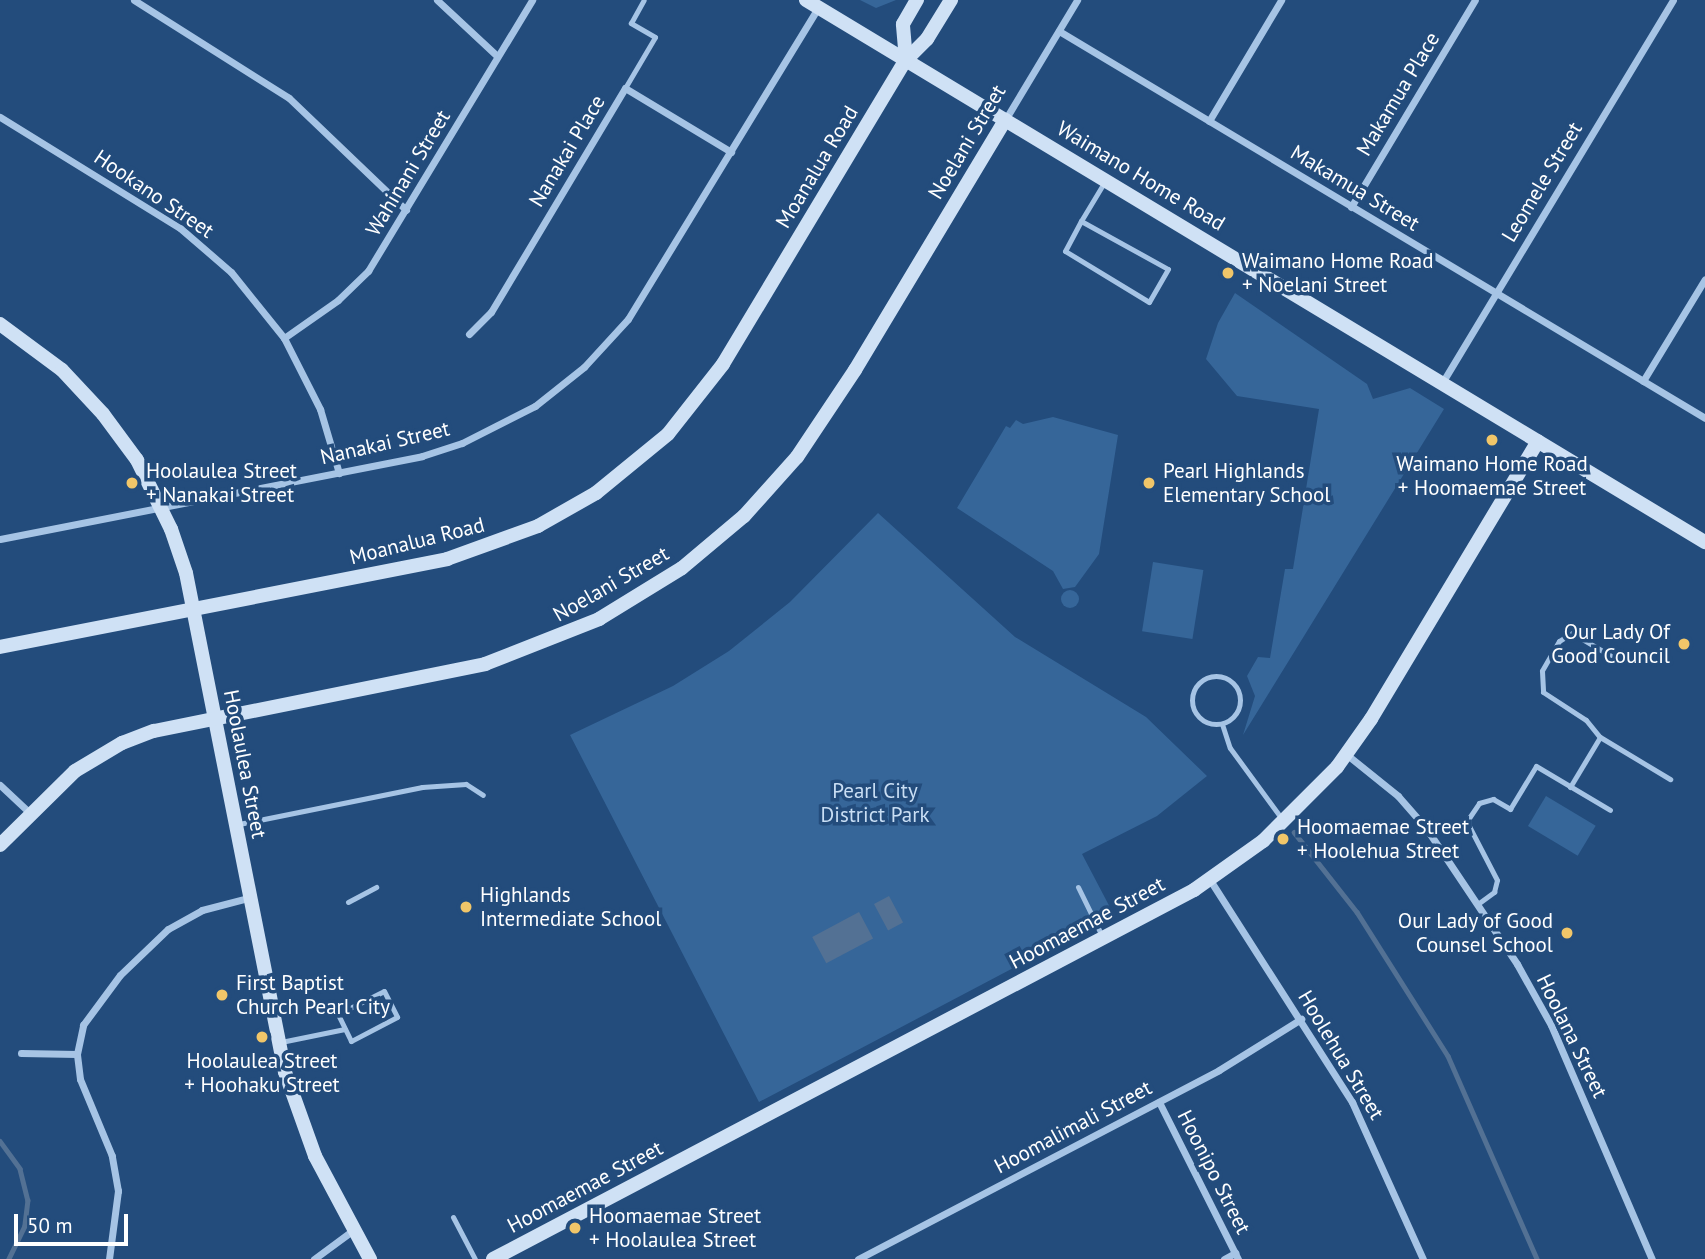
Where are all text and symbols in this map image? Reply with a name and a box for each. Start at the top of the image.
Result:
street label: Makamua Place [1351,28,1445,160]
street label: Noelani Street [923,80,1011,204]
street label: Nanakai Place [524,90,610,212]
street label: Moanalua Road [771,101,863,233]
street label: Wahinani Street [361,106,455,240]
street label: Waimano Home Road [1052,116,1230,236]
street label: Leomele Street [1496,118,1588,246]
street label: Makamua Street [1286,140,1424,236]
street label: Hookano Street [89,145,219,243]
place label: Waimano Home Road + Noelani Street [1242,248,1434,298]
marker: Waimano Home Road + Noelani Street [1220,265,1236,281]
street label: Nanakai Street [318,416,452,470]
marker: Waimano Home Road + Hoomaemae Street [1484,432,1500,448]
place label: Waimano Home Road + Hoomaemae Street [1396,451,1588,501]
place label: Hoolaulea Street + Nanakai Street [146,458,297,508]
place label: Pearl Highlands Elementary School [1163,458,1331,508]
marker: Hoolaulea Street + Nanakai Street [124,475,140,491]
marker: Pearl Highlands Elementary School [1141,475,1157,491]
street label: Moanalua Road [347,512,487,570]
street label: Noelani Street [549,541,673,627]
place label: Our Lady Of Good Council [1551,619,1670,669]
marker: Our Lady Of Good Council [1676,636,1692,652]
street label: Hoolaulea Street [218,688,272,840]
park label: Pearl City District Park [821,778,929,828]
place label: Hoomaemae Street + Hoolehua Street [1297,814,1469,864]
marker: Hoomaemae Street + Hoolehua Street [1275,831,1291,847]
street label: Hoomaemae Street [1005,871,1169,975]
place label: Highlands Intermediate School [480,882,661,932]
marker: Highlands Intermediate School [458,899,474,915]
place label: Our Lady of Good Counsel School [1397,908,1553,958]
marker: Our Lady of Good Counsel School [1559,925,1575,941]
place label: First Baptist Church Pearl City [236,970,390,1020]
street label: Hoolana Street [1531,970,1613,1102]
street label: Hoolehua Street [1293,986,1389,1124]
marker: First Baptist Church Pearl City [214,987,230,1003]
marker: Hoolaulea Street + Hoohaku Street [254,1029,270,1045]
place label: Hoolaulea Street + Hoohaku Street [184,1048,340,1098]
street label: Hoomalimali Street [990,1075,1156,1179]
street label: Hoonipo Street [1172,1106,1256,1238]
street label: Hoomaemae Street [503,1135,667,1239]
scale bar [18,1200,131,1244]
place label: Hoomaemae Street + Hoolaulea Street [589,1203,761,1253]
text: 50 m [27,1212,73,1239]
marker: Hoomaemae Street + Hoolaulea Street [567,1220,583,1236]

